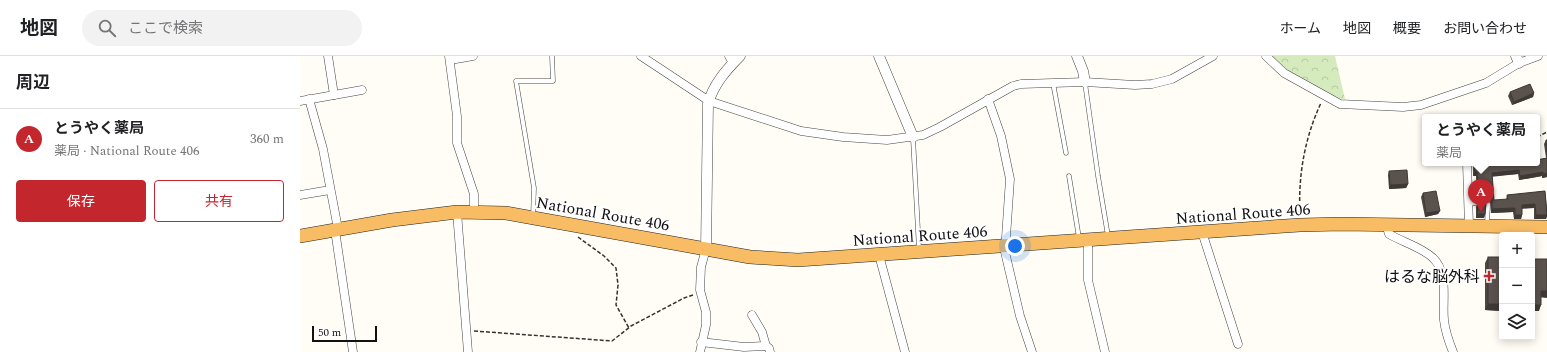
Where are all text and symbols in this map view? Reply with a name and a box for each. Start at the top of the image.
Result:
search box [82,10,362,46]
text: 地図 [20,14,58,43]
icon: search [96,17,118,39]
text: ここで検索 [128,17,203,40]
text: ホーム [1279,18,1321,39]
text: 地図 [1343,18,1371,39]
text: 概要 [1393,18,1421,39]
text: お問い合わせ [1443,18,1527,39]
text: 周辺 [16,70,50,96]
popup [1422,114,1540,166]
text: とうやく薬局 [54,117,144,140]
text: とうやく薬局 [1436,119,1526,142]
text: A [24,129,34,149]
text: 360 m [250,129,284,149]
text: 薬局 · National Route 406 [54,141,199,161]
text: 薬局 [1436,143,1462,163]
pin: A [1468,179,1494,212]
button: 保存 [16,180,146,222]
button: 共有 [154,180,284,222]
street label: National Route 406 [534,190,671,238]
street label: National Route 406 [1175,197,1311,231]
street label: National Route 406 [852,219,988,253]
map controls [1499,232,1535,340]
button: + [1499,232,1535,268]
your location [1005,236,1025,256]
place label: はるな脳外科 [1384,265,1480,289]
button: − [1499,268,1535,304]
marker: はるな脳外科 [1483,270,1495,282]
button: layers [1499,304,1535,340]
scale bar [312,324,377,343]
text: 50 m [318,324,341,341]

